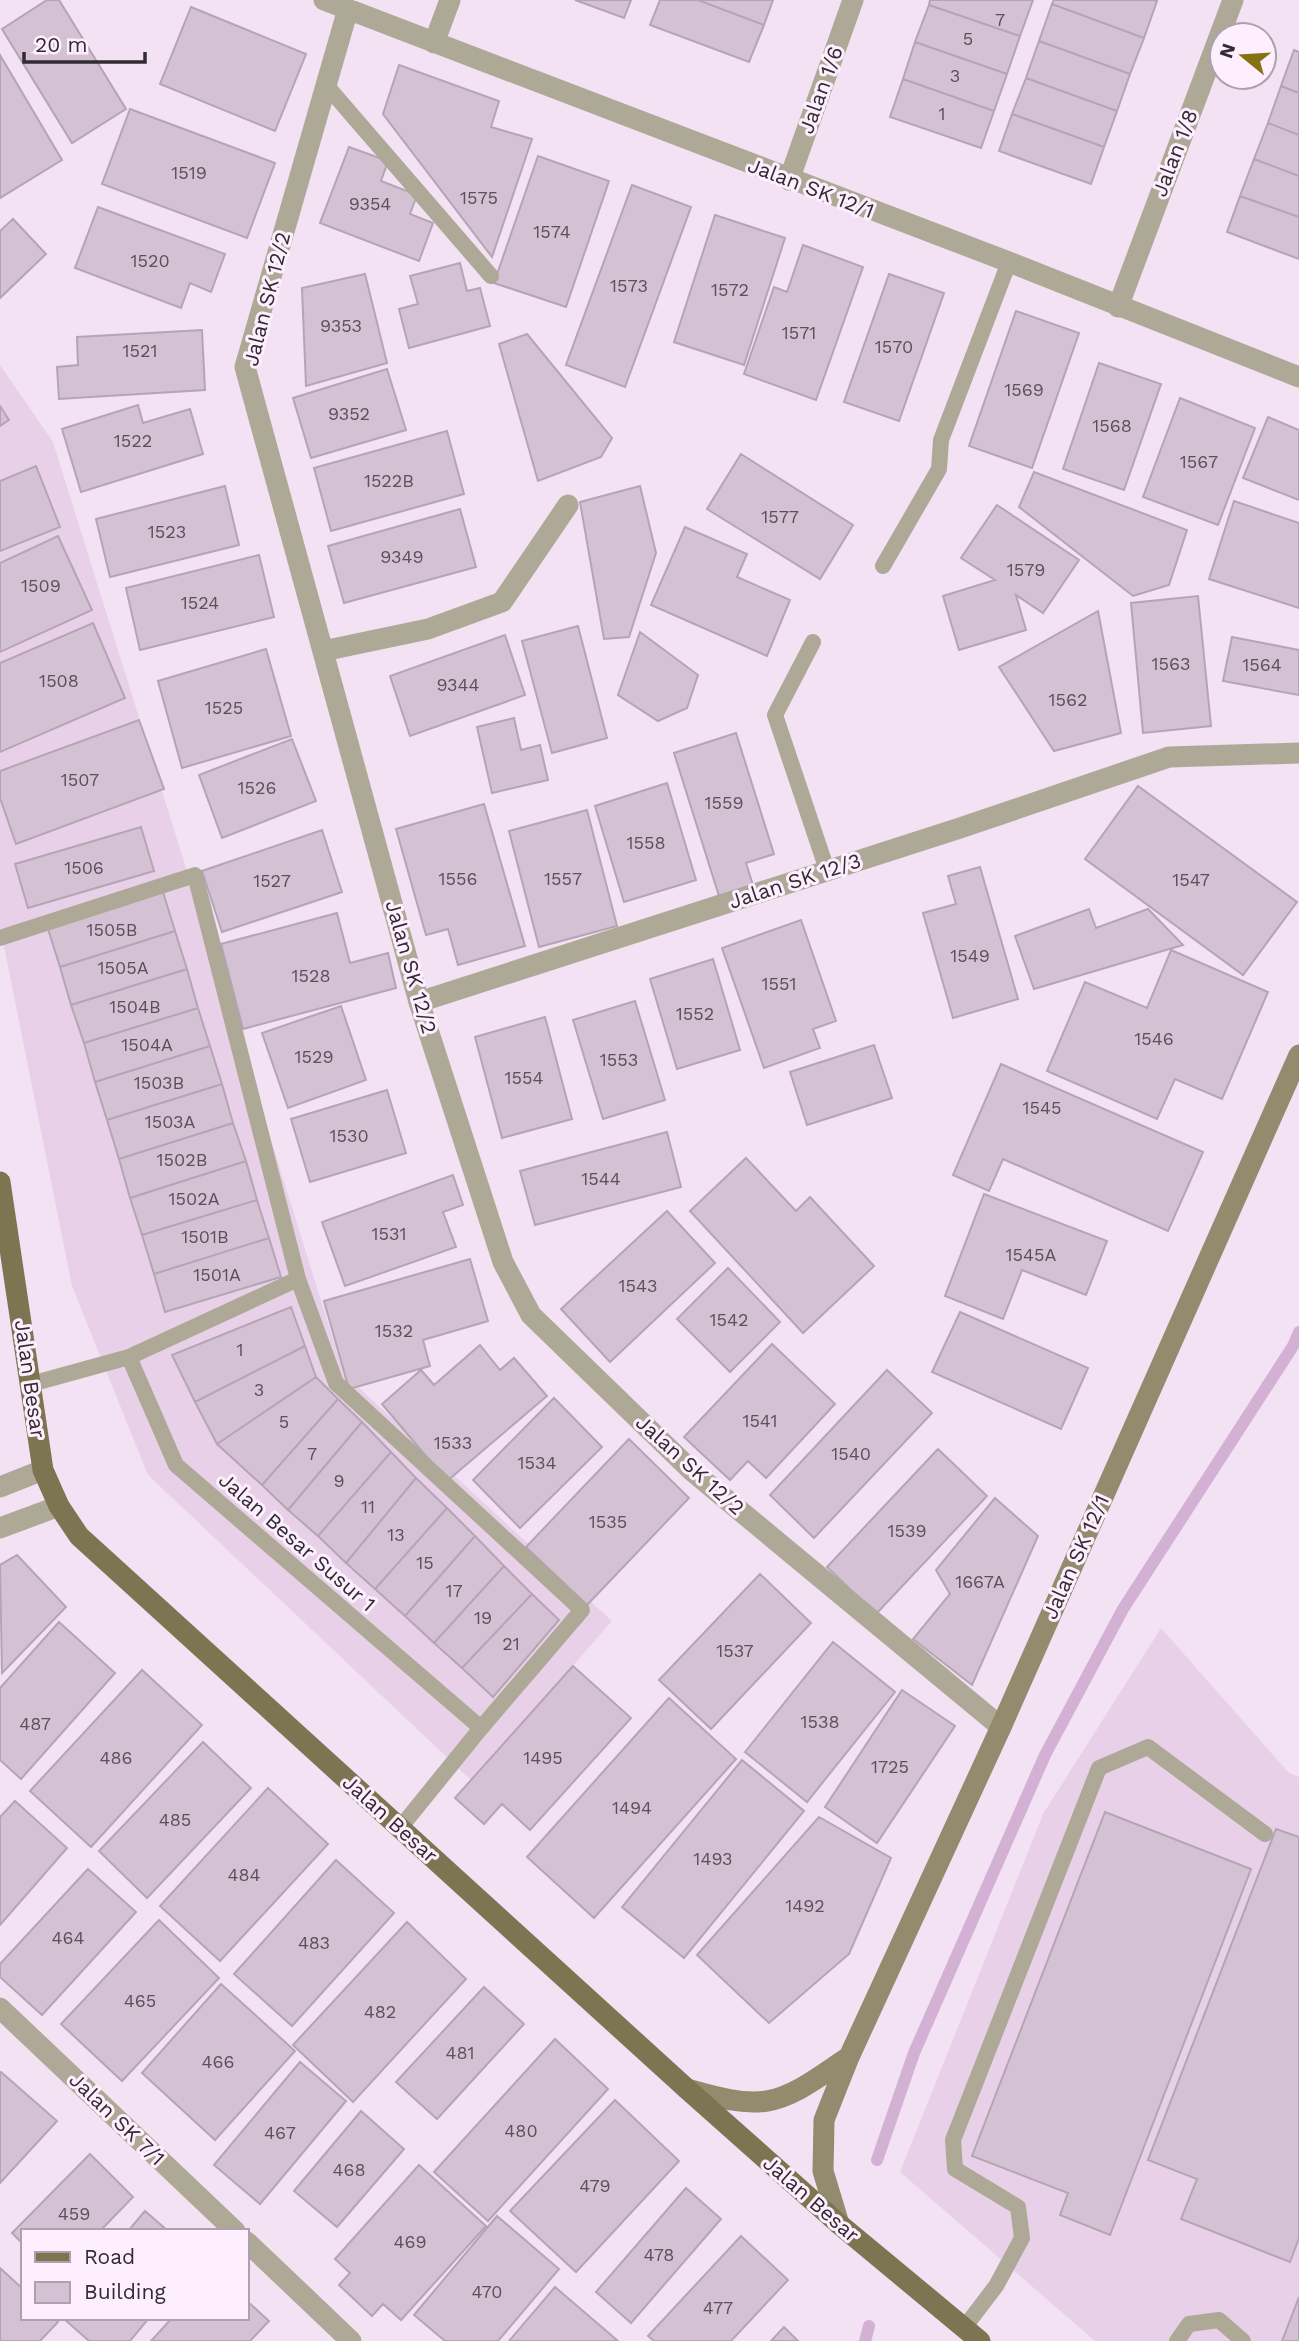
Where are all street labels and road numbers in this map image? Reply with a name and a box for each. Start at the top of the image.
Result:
street label: Jalan 1/6 [793,43,848,137]
street label: Jalan 1/8 [1146,106,1203,200]
street label: Jalan SK 12/1 [744,152,878,223]
street label: Jalan SK 12/2 [238,229,295,369]
street label: Jalan SK 12/3 [726,847,864,914]
street label: Jalan SK 12/2 [381,897,442,1036]
street label: Jalan Besar [10,1318,51,1440]
street label: Jalan SK 12/2 [631,1409,750,1520]
street label: Jalan Besar Susur 1 [214,1467,381,1616]
street label: Jalan SK 12/1 [1037,1491,1114,1623]
street label: Jalan Besar [338,1769,443,1868]
street label: Jalan SK 7/1 [64,2067,170,2170]
street label: Jalan Besar [758,2150,865,2247]

